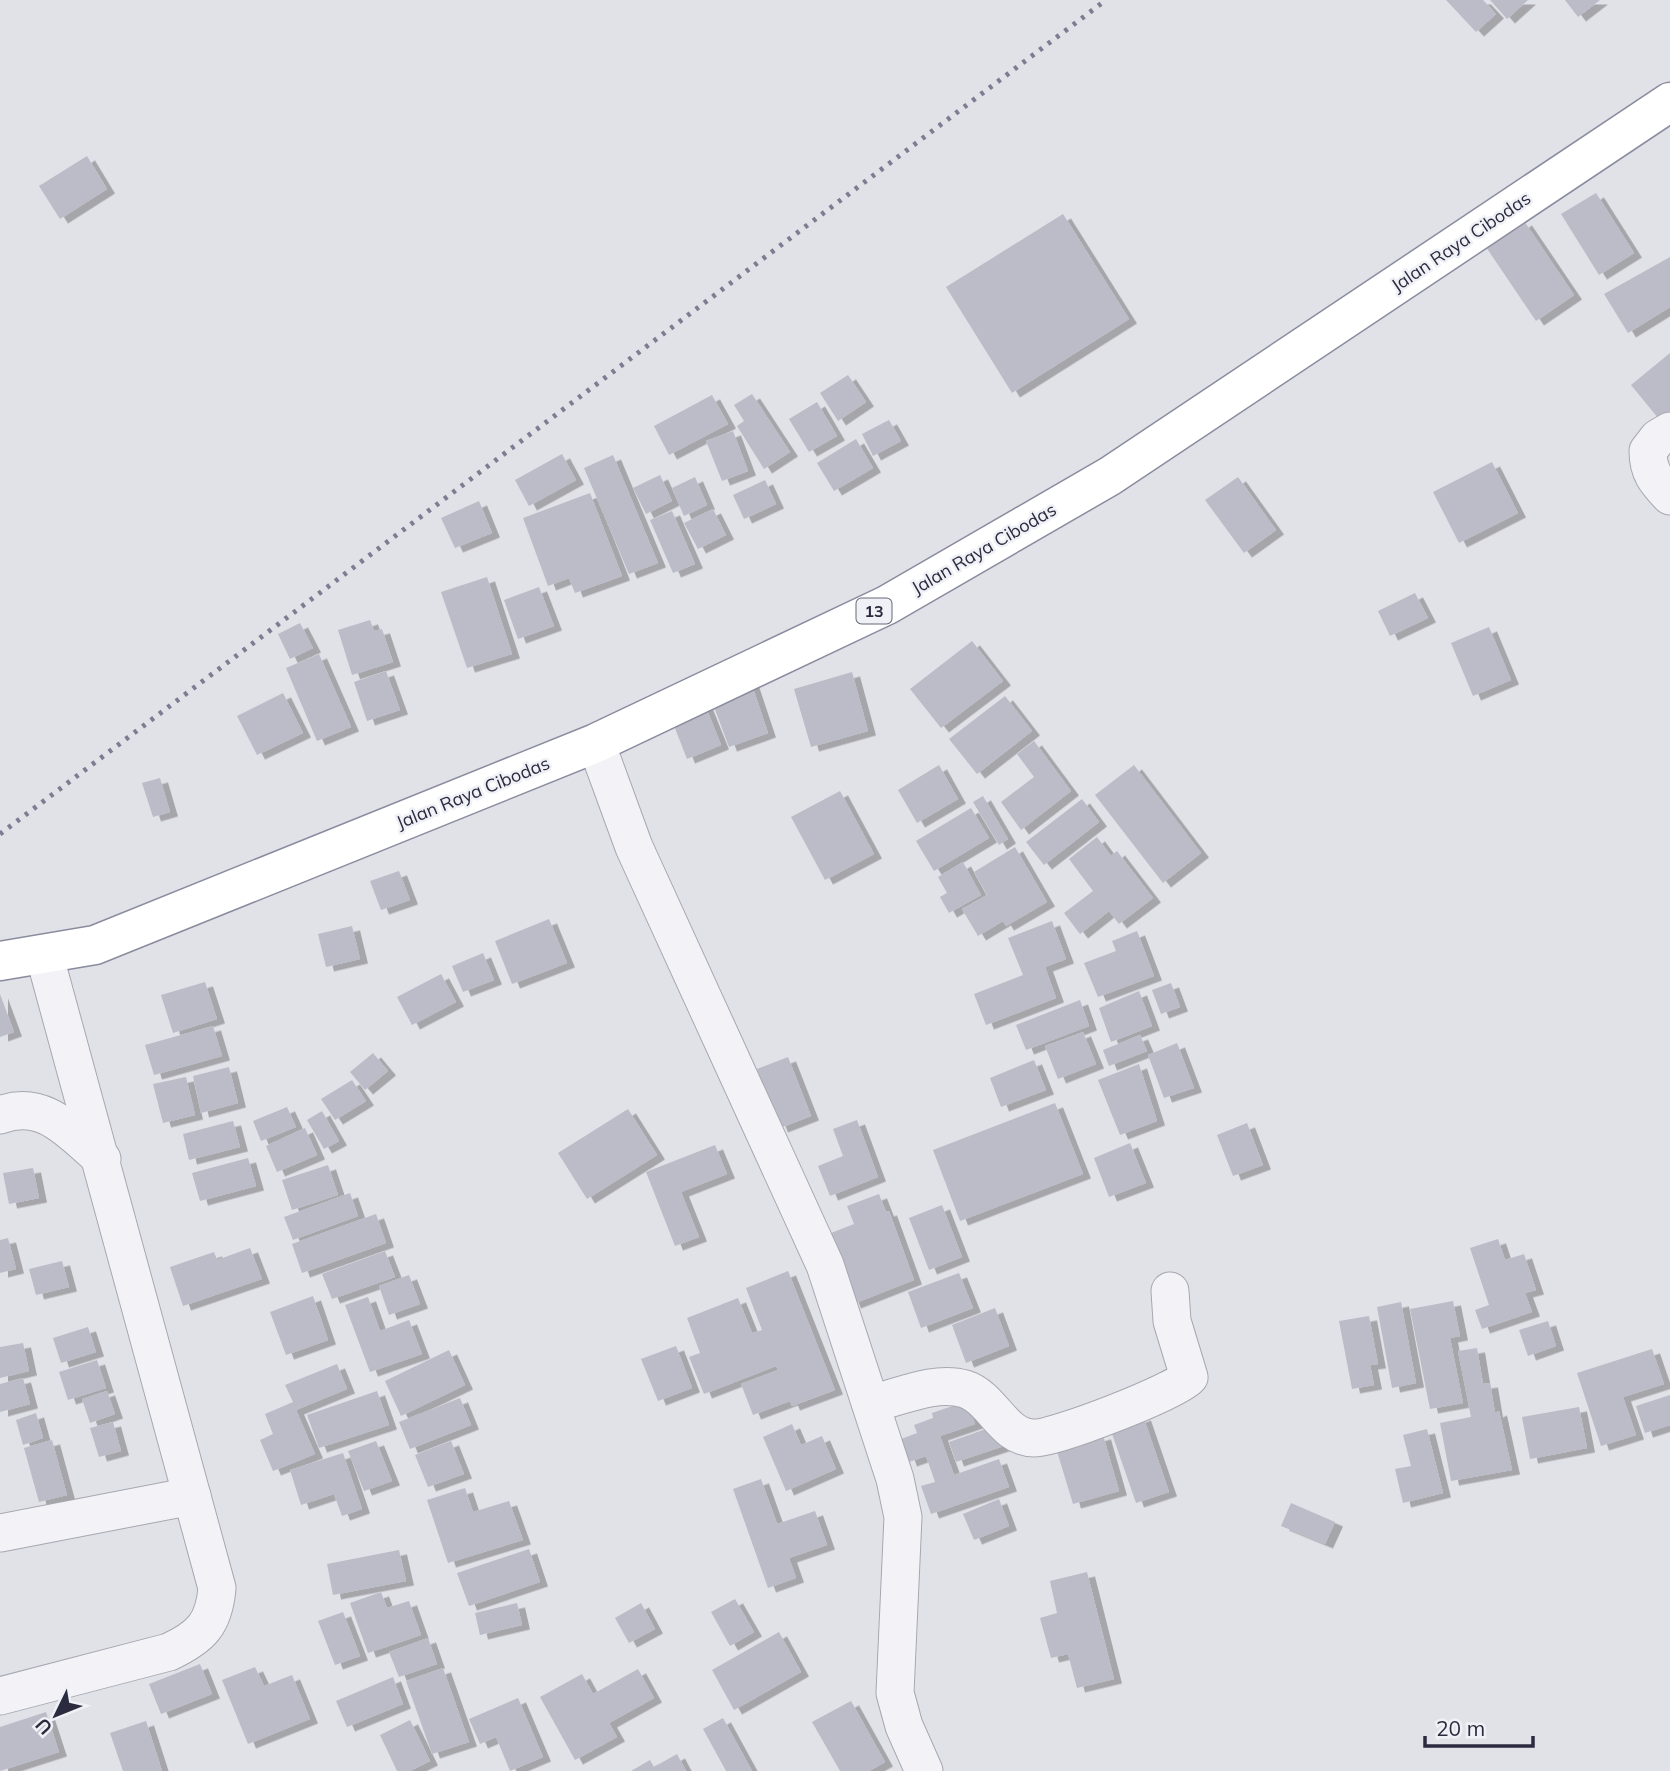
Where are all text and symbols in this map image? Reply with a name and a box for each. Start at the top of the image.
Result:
street label: Jalan Raya Cibodas [1387,186,1535,297]
street label: Jalan Raya Cibodas [907,498,1060,599]
road number: 13 [856,598,892,624]
street label: Jalan Raya Cibodas [393,751,553,834]
north arrow [21,1680,91,1750]
scale bar [1425,1704,1534,1748]
text: U [30,1713,57,1740]
text: 20 m [1436,1715,1485,1741]

